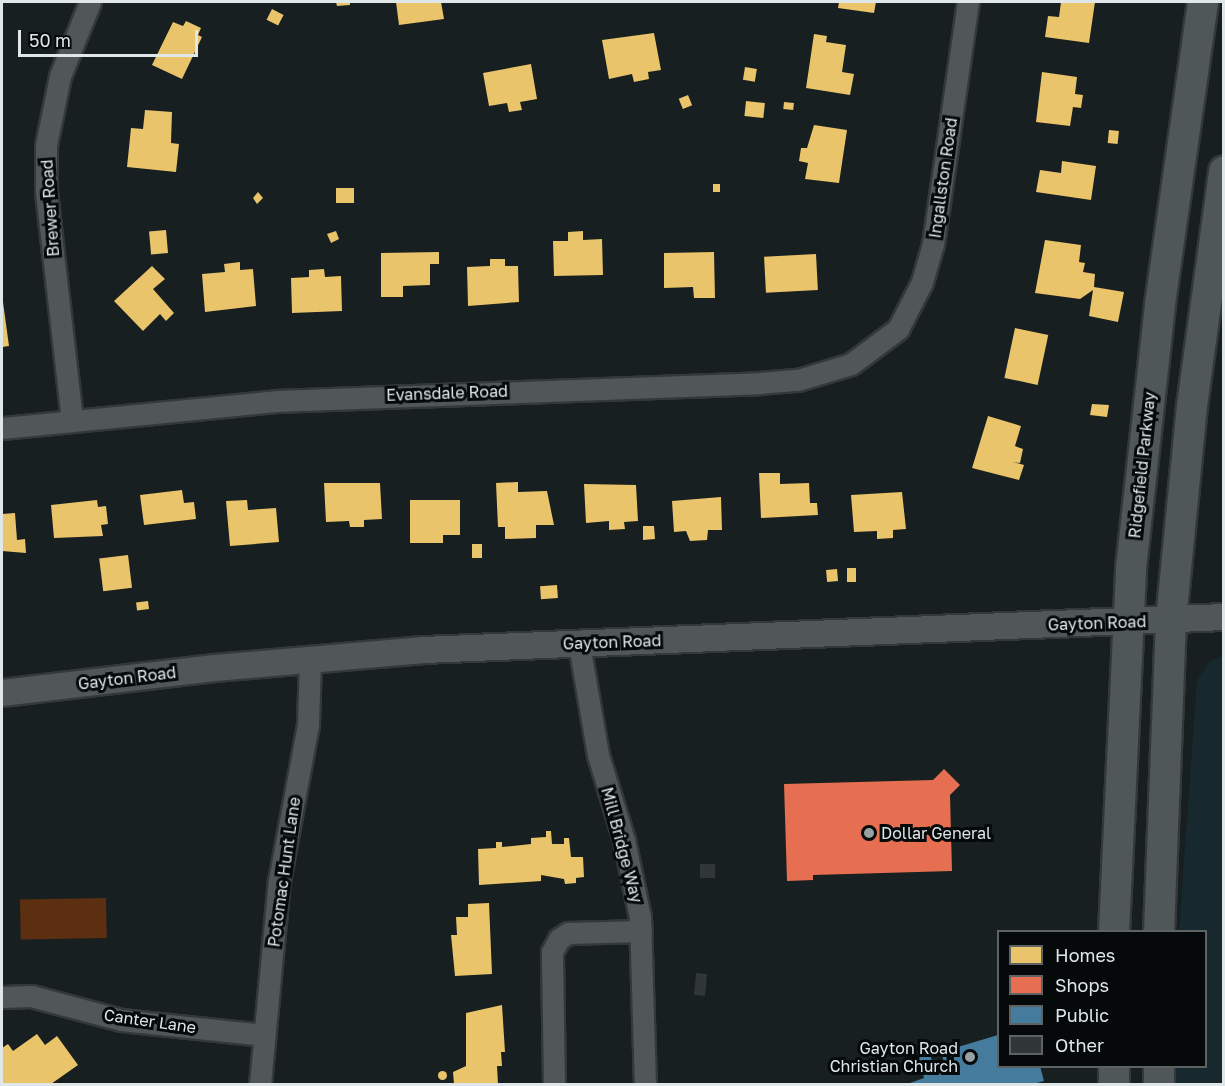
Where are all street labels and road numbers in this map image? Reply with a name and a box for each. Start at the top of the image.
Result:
street label: Ingallston Road [925,117,961,239]
street label: Brewer Road [37,159,63,257]
street label: Evansdale Road [386,381,508,405]
street label: Ridgefield Parkway [1125,391,1159,539]
street label: Gayton Road [1047,612,1147,634]
street label: Gayton Road [562,631,662,653]
street label: Gayton Road [77,662,177,694]
street label: Mill Bridge Way [597,785,647,905]
street label: Potomac Hunt Lane [264,796,304,948]
street label: Canter Lane [103,1005,197,1037]

